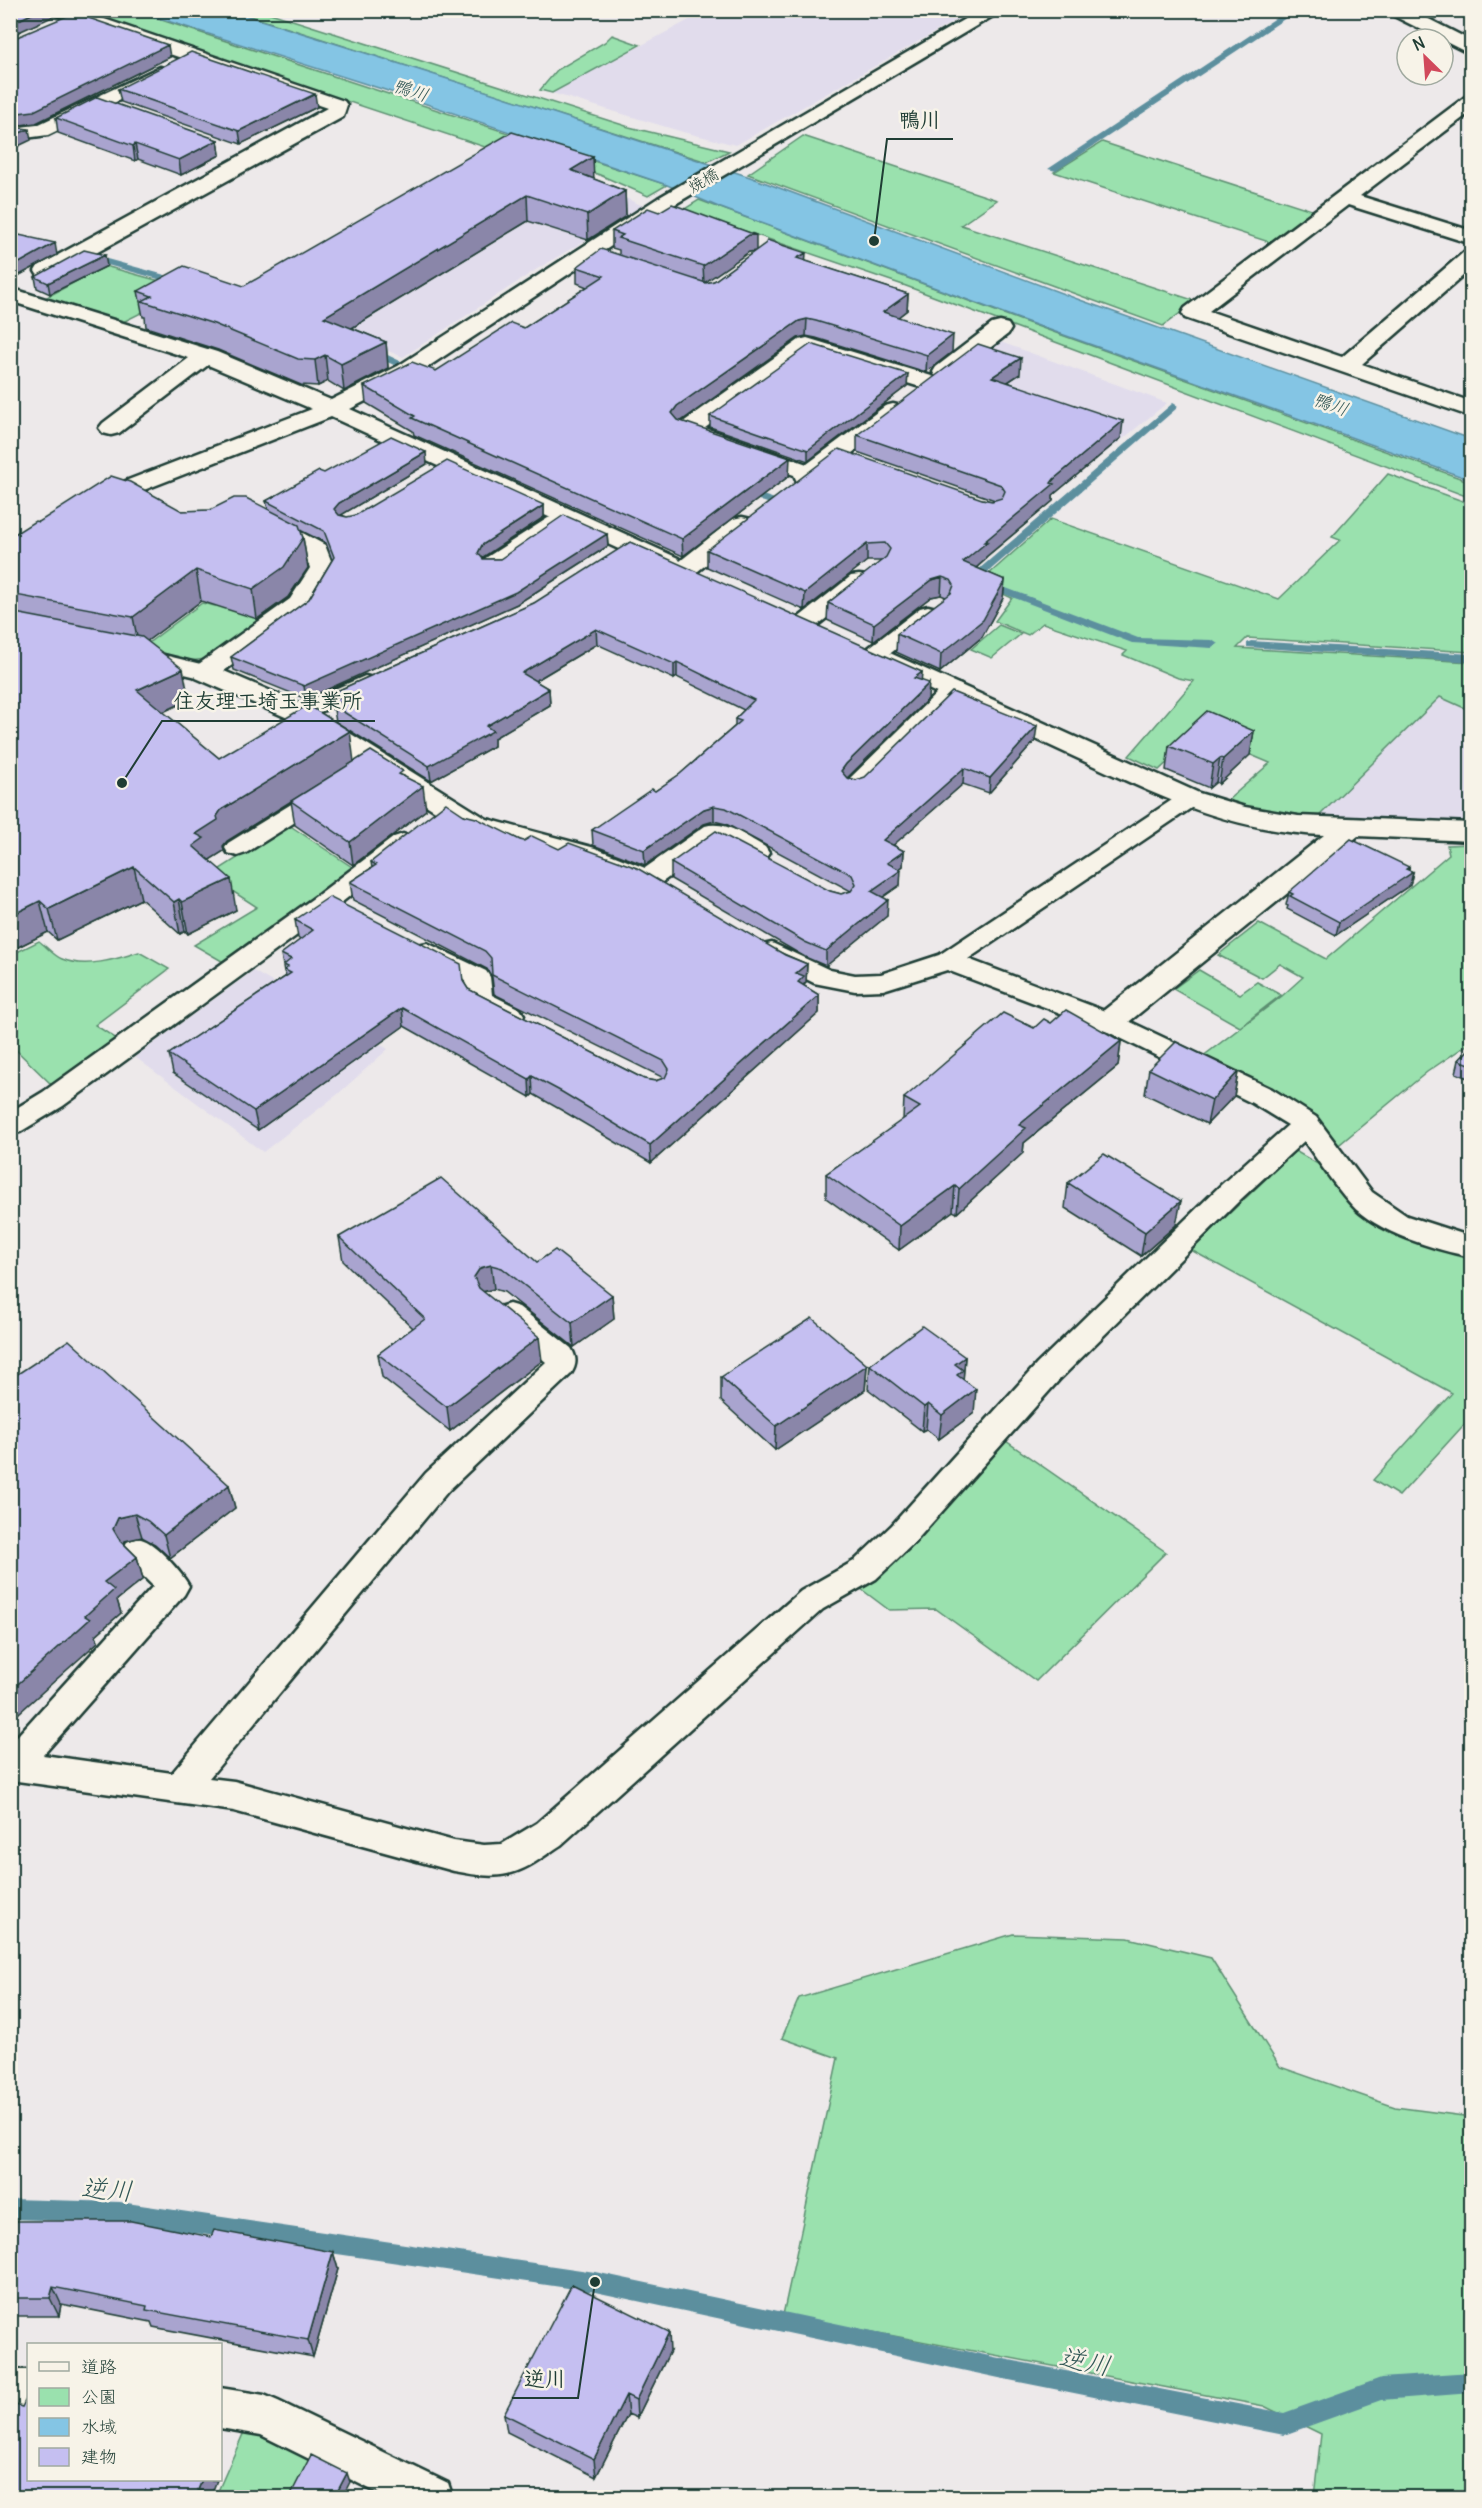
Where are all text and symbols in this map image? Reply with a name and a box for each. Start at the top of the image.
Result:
north arrow [1395,27,1455,87]
text: N [1409,32,1428,55]
water label: 鴨川 [390,74,432,106]
callout: 鴨川 [887,100,953,139]
text: 鴨川 [899,106,941,133]
street label: 焼橋 [684,163,722,197]
water label: 鴨川 [1310,387,1352,421]
callout: 住友理工埼玉事業所 [162,682,375,721]
text: 住友理工埼玉事業所 [174,687,363,714]
water label: 逆川 [80,2171,134,2207]
water label: 逆川 [1056,2340,1114,2382]
legend [27,2343,222,2481]
text: 道路 [81,2355,117,2378]
callout: 逆川 [512,2359,578,2398]
text: 逆川 [524,2365,566,2392]
text: 公園 [81,2385,117,2408]
text: 水域 [81,2415,117,2438]
text: 建物 [81,2445,117,2468]

